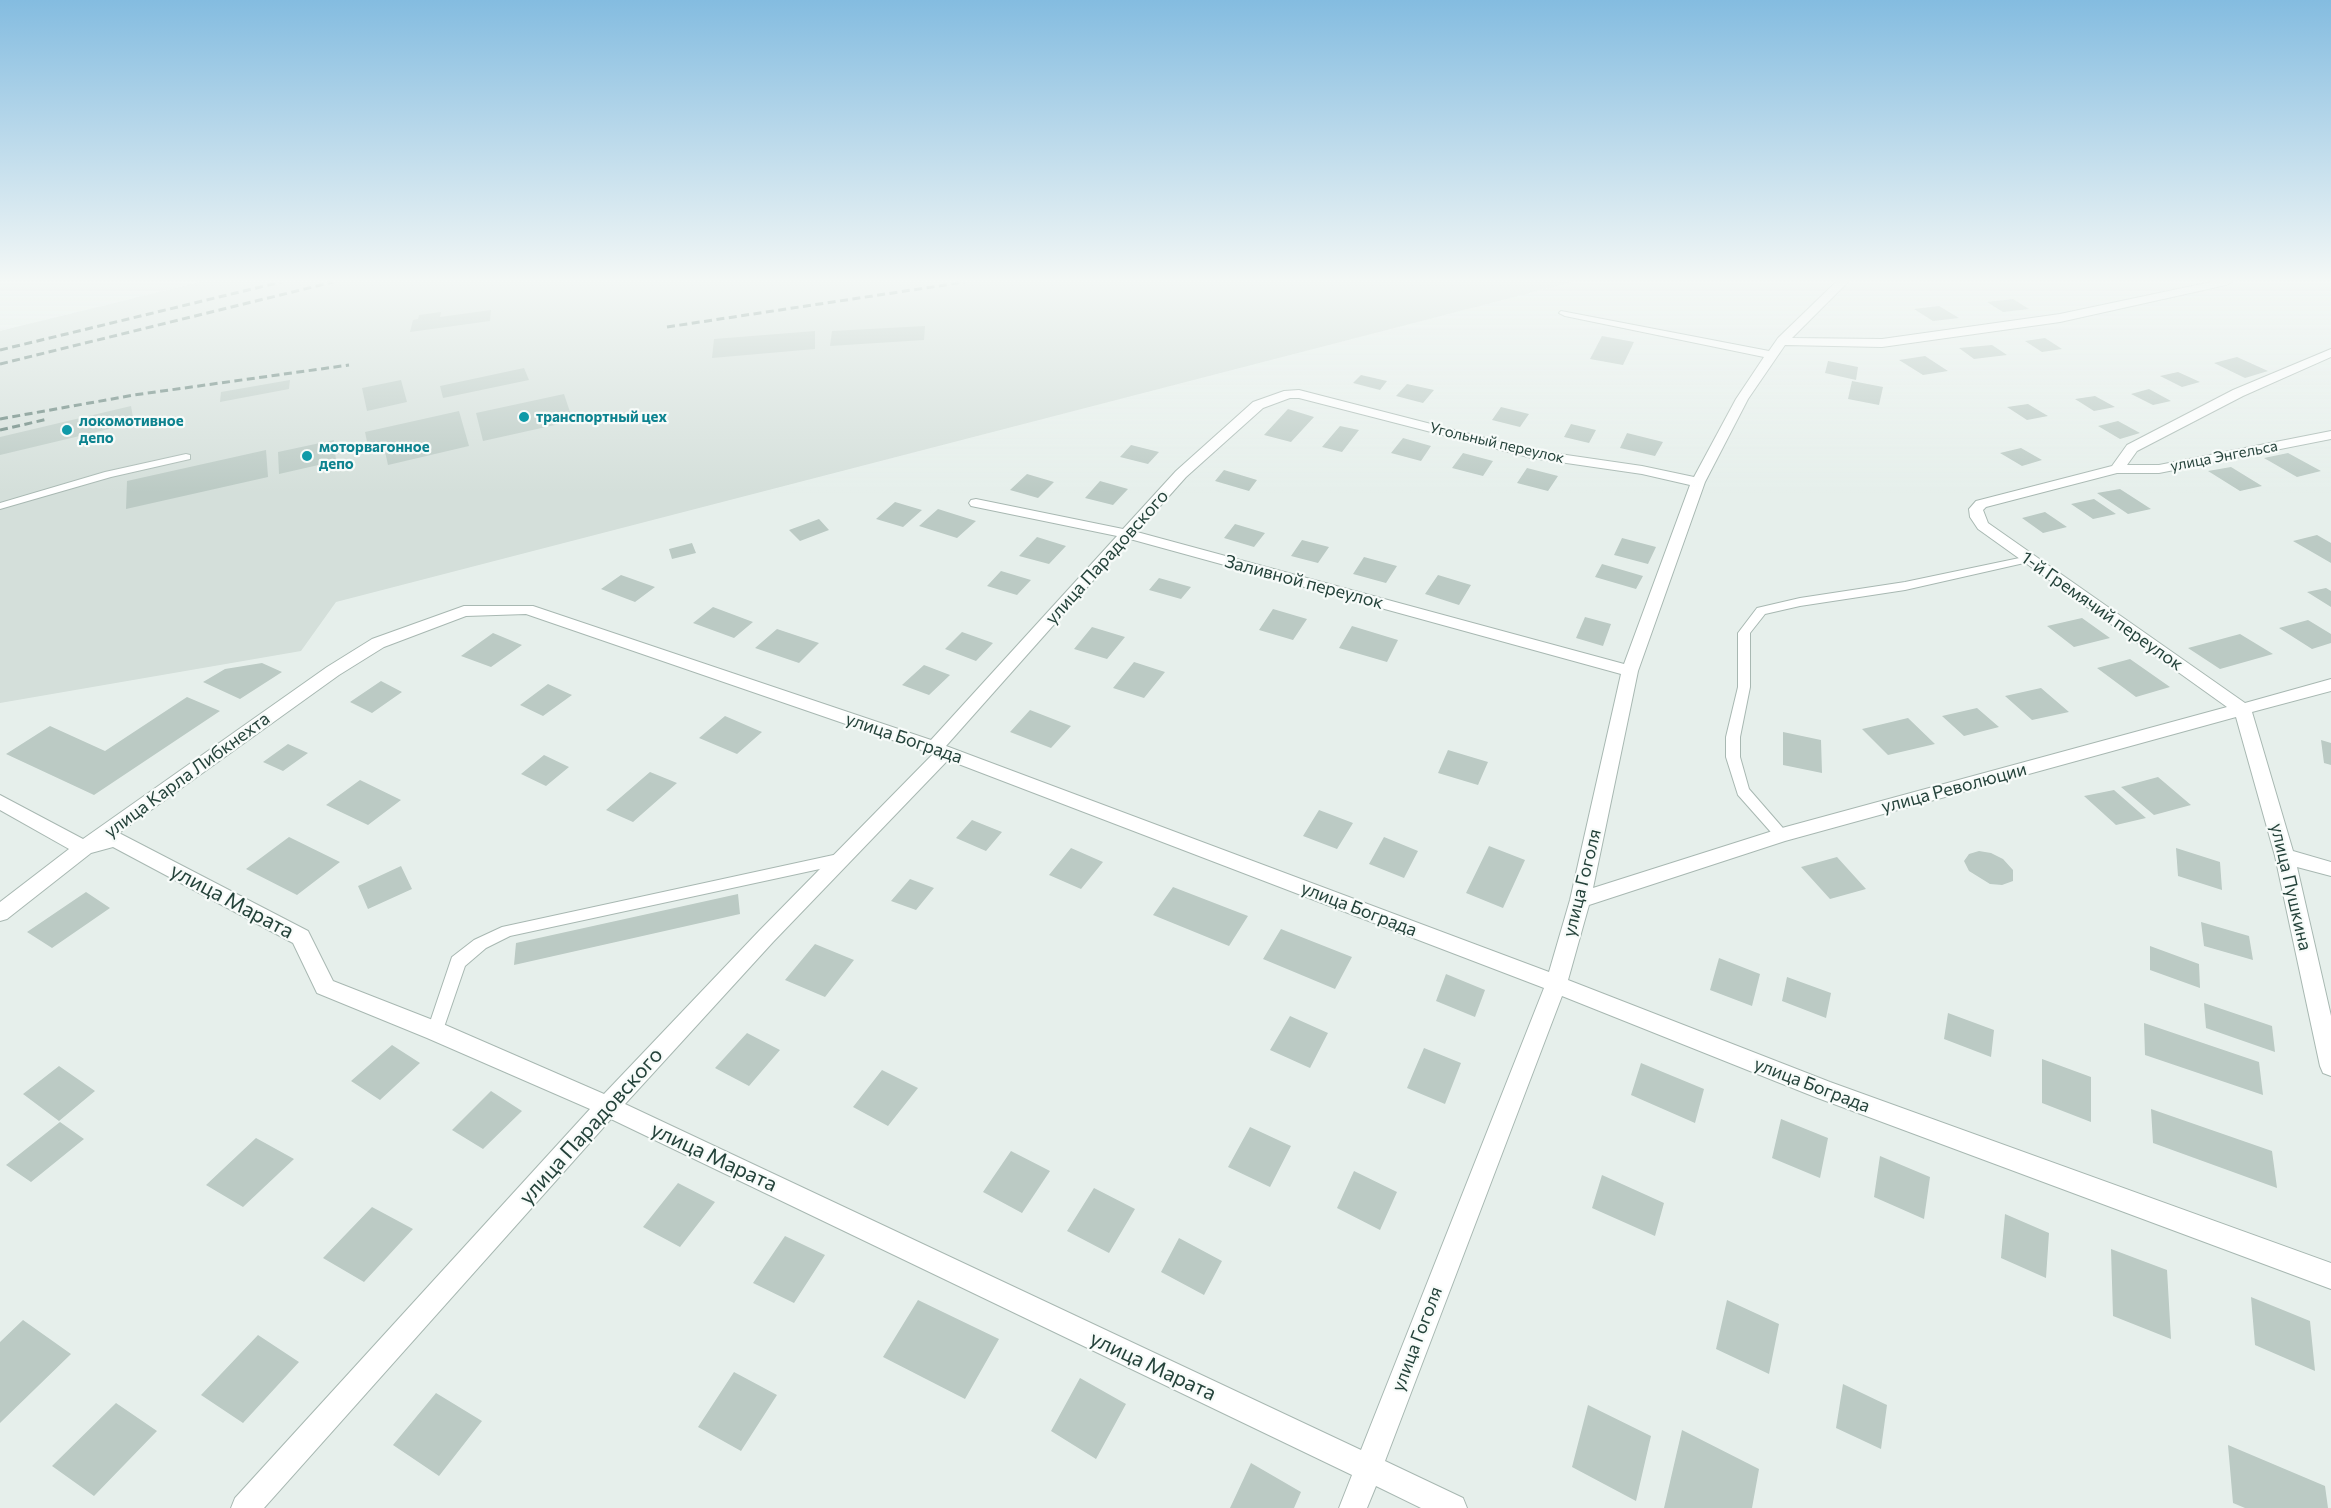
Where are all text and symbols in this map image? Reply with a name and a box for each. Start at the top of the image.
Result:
place label: транспортный цех [536,408,667,426]
marker: транспортный цех [517,410,531,424]
place label: локомотивное депо [79,412,184,447]
street label: Угольный переулок [1428,419,1566,467]
marker: локомотивное депо [60,423,74,437]
street label: улица Энгельса [2169,437,2279,475]
place label: моторвагонное депо [319,438,430,473]
marker: моторвагонное депо [300,449,314,463]
street label: улица Парадовского [1041,485,1173,629]
street label: 1-й Гремячий переулок [2017,547,2187,675]
street label: Заливной переулок [1222,550,1386,614]
street label: улица Карла Либкнехта [100,708,274,842]
street label: улица Бограда [843,708,965,768]
street label: улица Революции [1879,758,2029,818]
street label: улица Пушкина [2266,821,2316,953]
street label: улица Гоголя [1558,827,1606,939]
street label: улица Марата [166,858,298,944]
street label: улица Бограда [1298,877,1420,941]
street label: улица Парадовского [514,1042,668,1210]
street label: улица Бограда [1751,1053,1873,1117]
street label: улица Марата [647,1117,781,1197]
street label: улица Гоголя [1387,1284,1447,1394]
street label: улица Марата [1086,1326,1220,1406]

